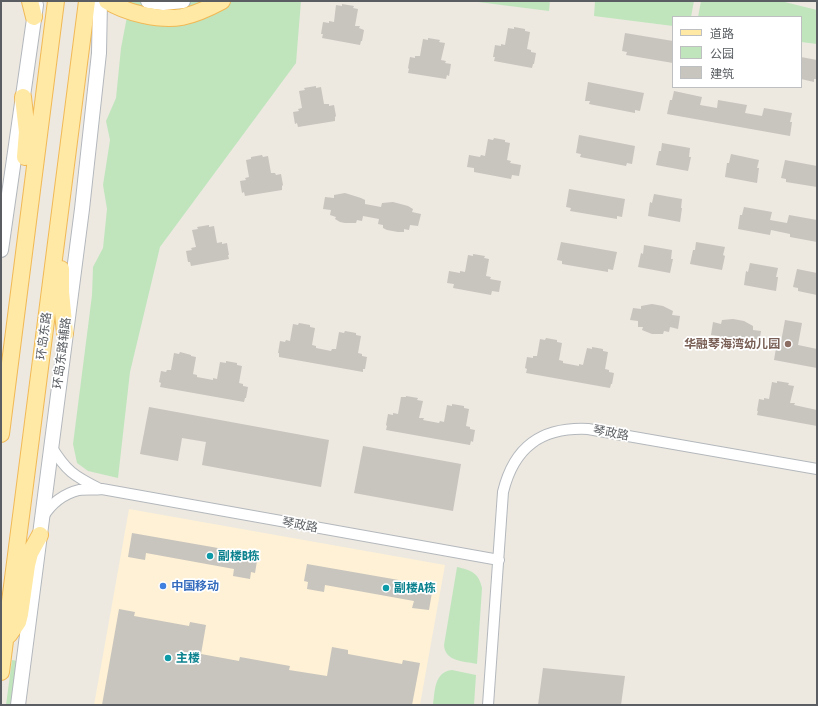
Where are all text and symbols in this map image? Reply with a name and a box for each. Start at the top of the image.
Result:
legend [672,16,802,88]
text: 道路 [710,27,734,41]
text: 公园 [710,47,734,61]
text: 建筑 [710,67,734,81]
street label: 环岛东路 [34,311,54,361]
street label: 环岛东路辅路 [50,316,74,390]
place label: 华融琴海湾幼儿园 [684,337,780,351]
marker: 华融琴海湾幼儿园 [783,339,793,349]
street label: 琴政路 [592,423,630,443]
street label: 琴政路 [281,515,319,535]
place label: 副楼B栋 [218,549,260,563]
marker: 副楼B栋 [205,551,215,561]
place label: 中国移动 [171,579,219,593]
marker: 中国移动 [158,581,168,591]
place label: 副楼A栋 [394,581,436,595]
marker: 副楼A栋 [381,583,391,593]
place label: 主楼 [176,651,200,665]
marker: 主楼 [163,653,173,663]

